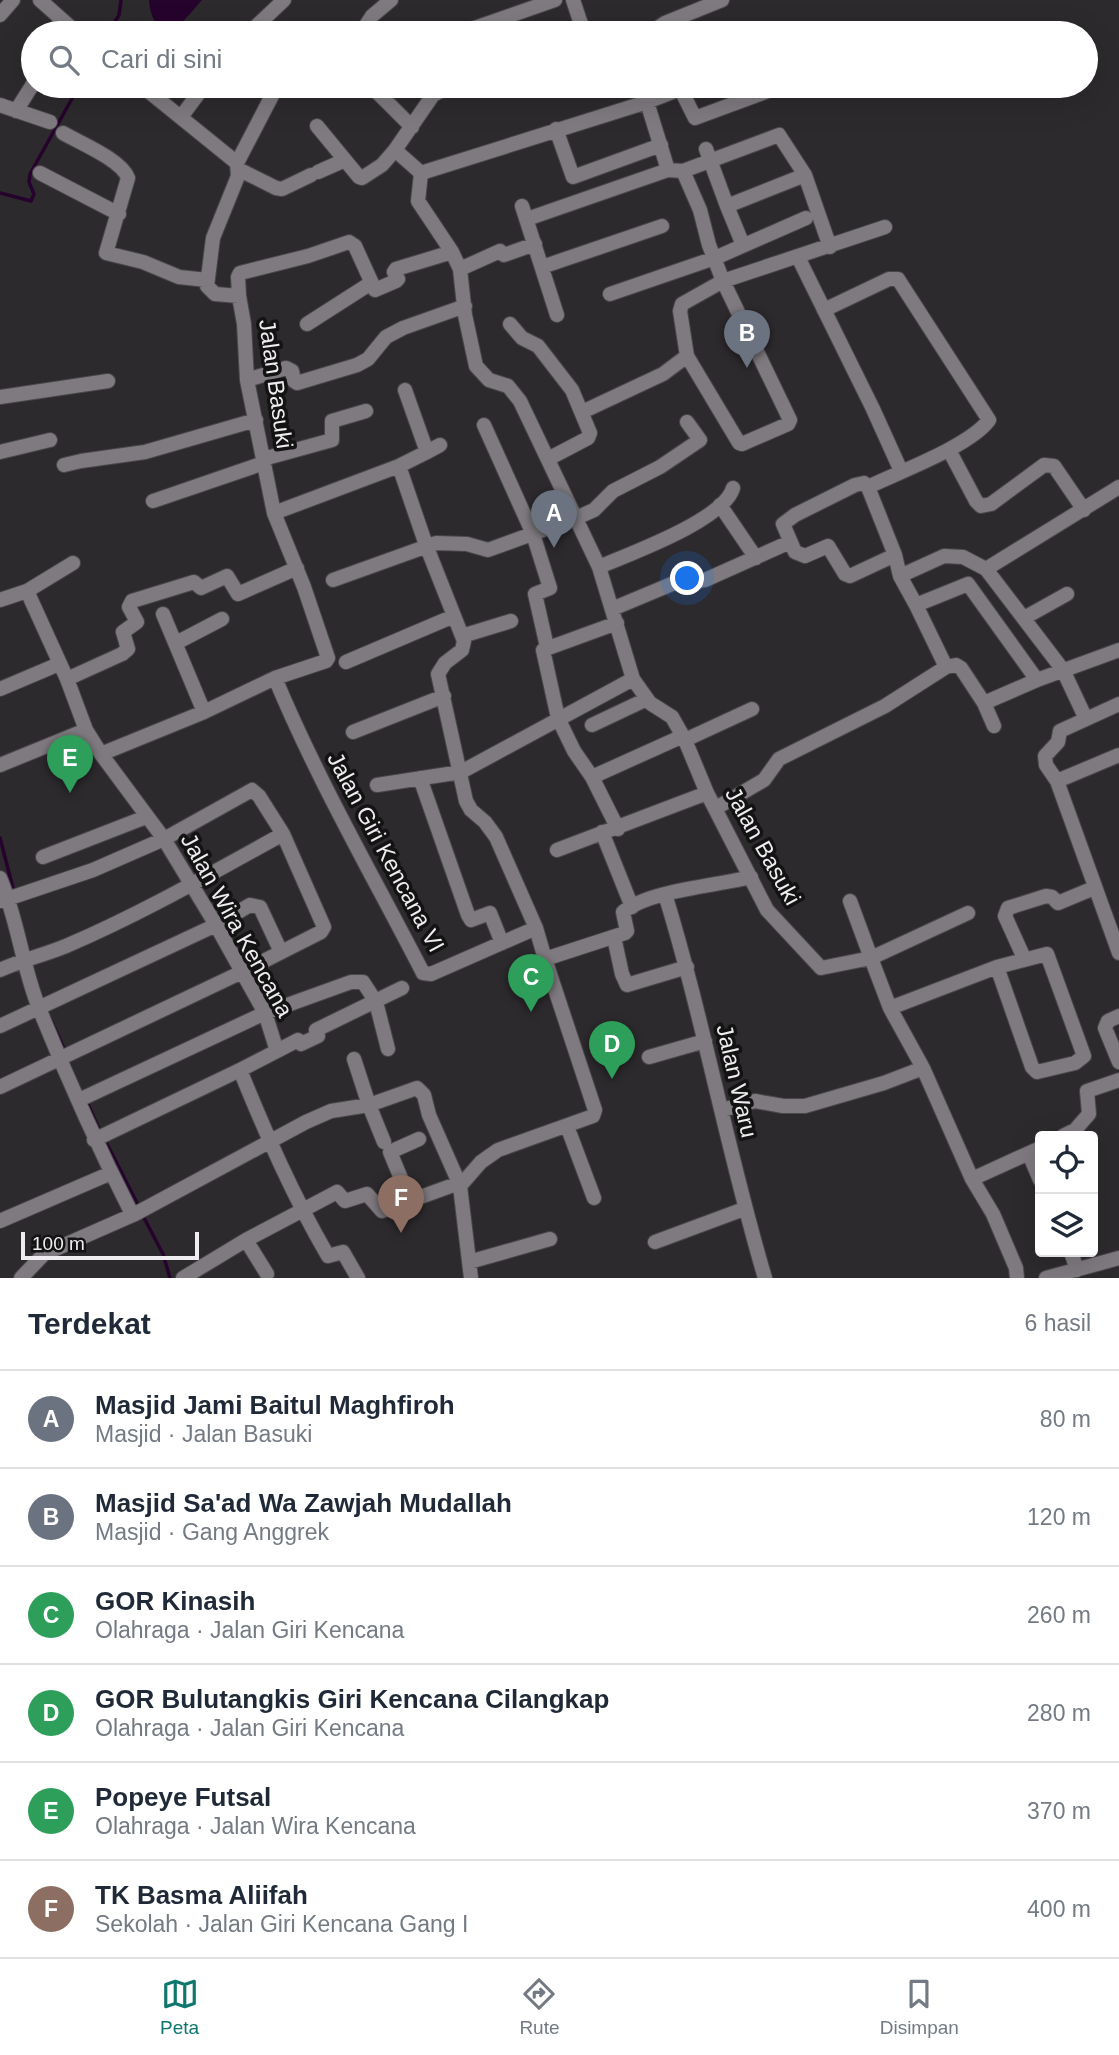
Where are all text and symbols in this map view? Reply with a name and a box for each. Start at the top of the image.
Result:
search box [21,21,1098,98]
icon: search [45,41,83,79]
text: Cari di sini [101,44,222,74]
pin: B [724,310,770,368]
street label: Jalan Basuki [254,318,298,450]
pin: A [531,490,577,548]
your location [670,561,704,595]
pin: E [47,735,93,793]
street label: Jalan Giri Kencana VI [322,748,450,956]
street label: Jalan Basuki [720,783,806,909]
street label: Jalan Wira Kencana [176,829,298,1021]
pin: C [508,954,554,1012]
pin: D [589,1021,635,1079]
street label: Jalan Waru [711,1022,763,1140]
map controls [1035,1131,1098,1257]
button: locate [1035,1131,1098,1194]
pin: F [378,1175,424,1233]
button: layers [1035,1194,1098,1257]
scale bar [21,1229,200,1261]
text: 100 m [32,1233,85,1254]
text: Terdekat [28,1307,151,1340]
text: 6 hasil [1025,1310,1091,1336]
text: Masjid Jami Baitul Maghfiroh [95,1390,455,1420]
text: A [43,1406,59,1432]
text: 80 m [1040,1406,1091,1432]
text: Masjid · Jalan Basuki [95,1421,312,1447]
text: Masjid Sa'ad Wa Zawjah Mudallah [95,1488,512,1518]
text: B [43,1504,59,1530]
text: 120 m [1027,1504,1091,1530]
text: Masjid · Gang Anggrek [95,1519,329,1545]
text: GOR Kinasih [95,1586,255,1616]
text: C [43,1602,59,1628]
text: 260 m [1027,1602,1091,1628]
text: Olahraga · Jalan Giri Kencana [95,1617,404,1643]
text: GOR Bulutangkis Giri Kencana Cilangkap [95,1684,609,1714]
text: D [43,1700,59,1726]
text: 280 m [1027,1700,1091,1726]
text: Olahraga · Jalan Giri Kencana [95,1715,404,1741]
text: Popeye Futsal [95,1782,271,1812]
text: E [43,1798,59,1824]
text: 370 m [1027,1798,1091,1824]
text: Olahraga · Jalan Wira Kencana [95,1813,416,1839]
text: TK Basma Aliifah [95,1880,308,1910]
text: F [44,1896,58,1922]
text: 400 m [1027,1896,1091,1922]
text: Sekolah · Jalan Giri Kencana Gang I [95,1911,468,1937]
tab: Peta [160,1975,199,2039]
tab: Rute [519,1975,560,2039]
tab: Disimpan [880,1975,959,2039]

